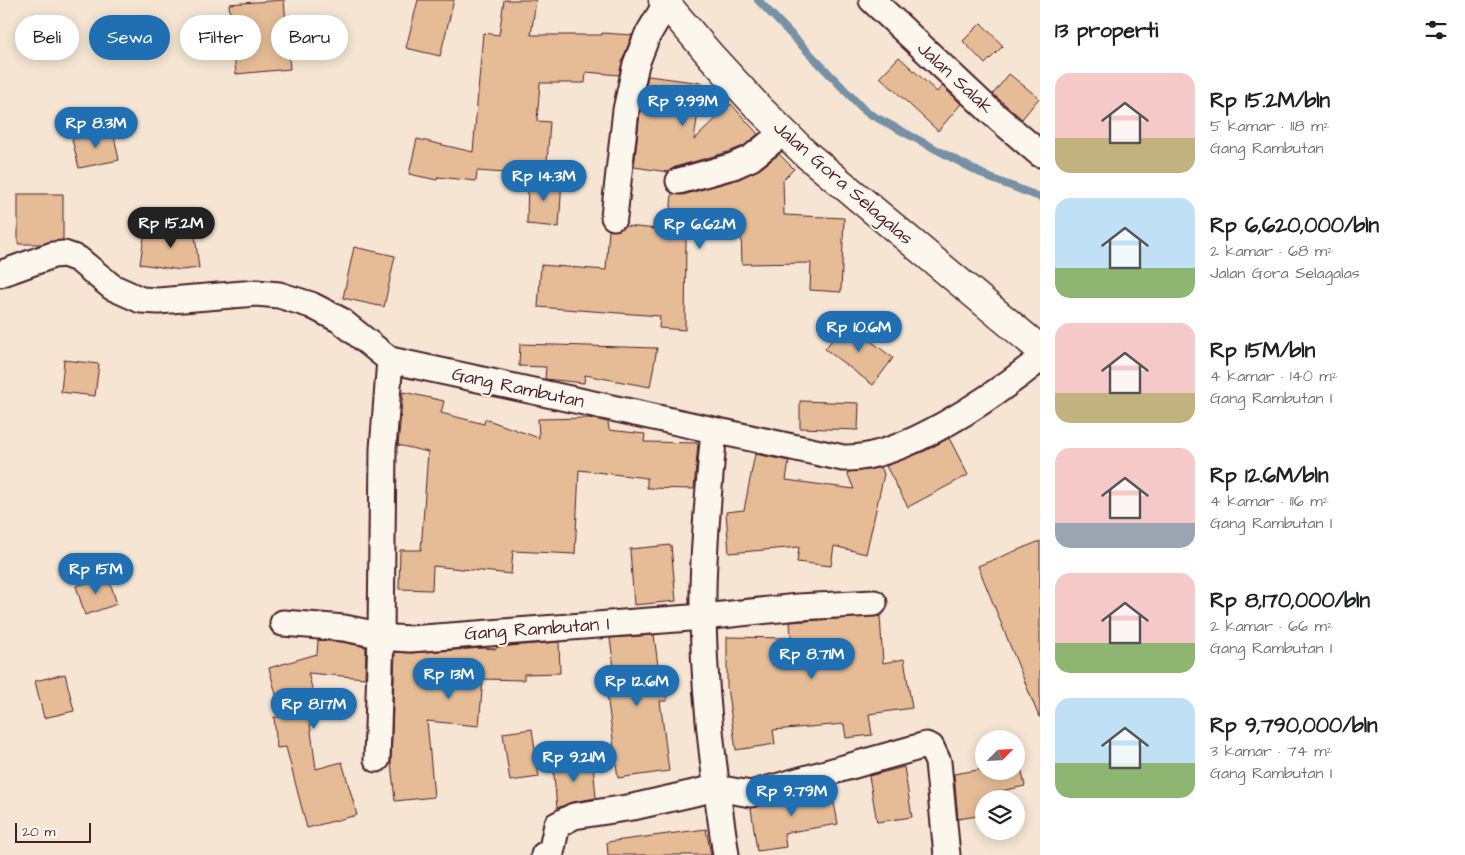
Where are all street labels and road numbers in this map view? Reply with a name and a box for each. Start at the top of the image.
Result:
street label: Jalan Salak [911,35,999,121]
street label: Jalan Gora Selagalas [766,114,919,252]
street label: Gang Rambutan [449,361,587,416]
street label: Gang Rambutan I [464,610,611,649]

